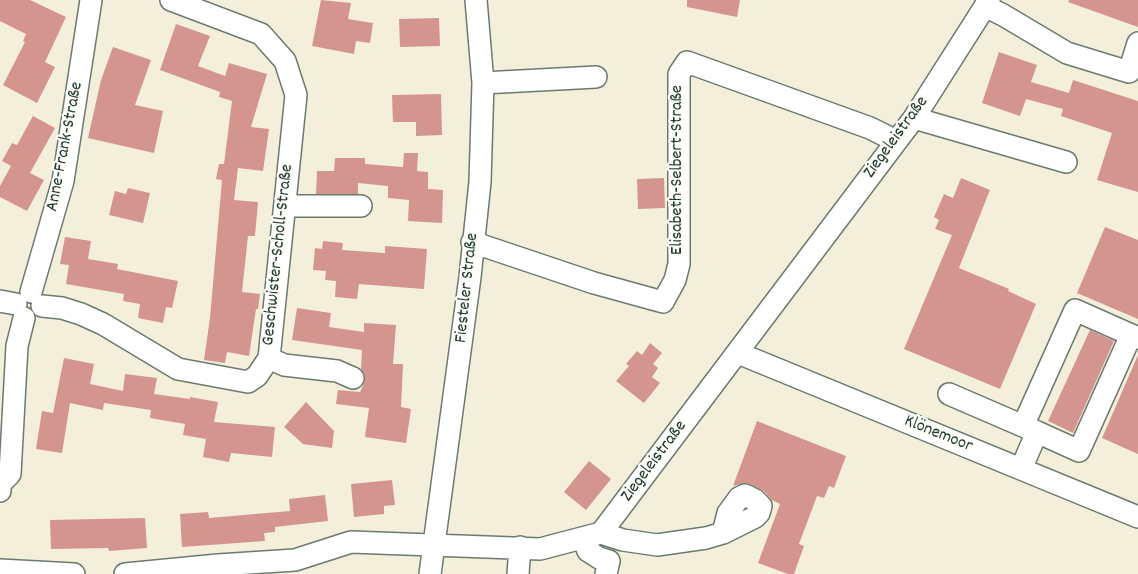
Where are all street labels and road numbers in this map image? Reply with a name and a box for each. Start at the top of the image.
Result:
street label: Anne-Frank-Straße [43,80,89,214]
street label: Elisabeth-Selbert-Straße [668,85,690,255]
street label: Ziegeleistraße [860,93,934,183]
street label: Geschwister-Scholl-Straße [259,163,299,347]
street label: Fiesteler Straße [451,232,485,344]
street label: Klönemoor [901,412,975,458]
street label: Ziegeleistraße [617,417,693,507]

